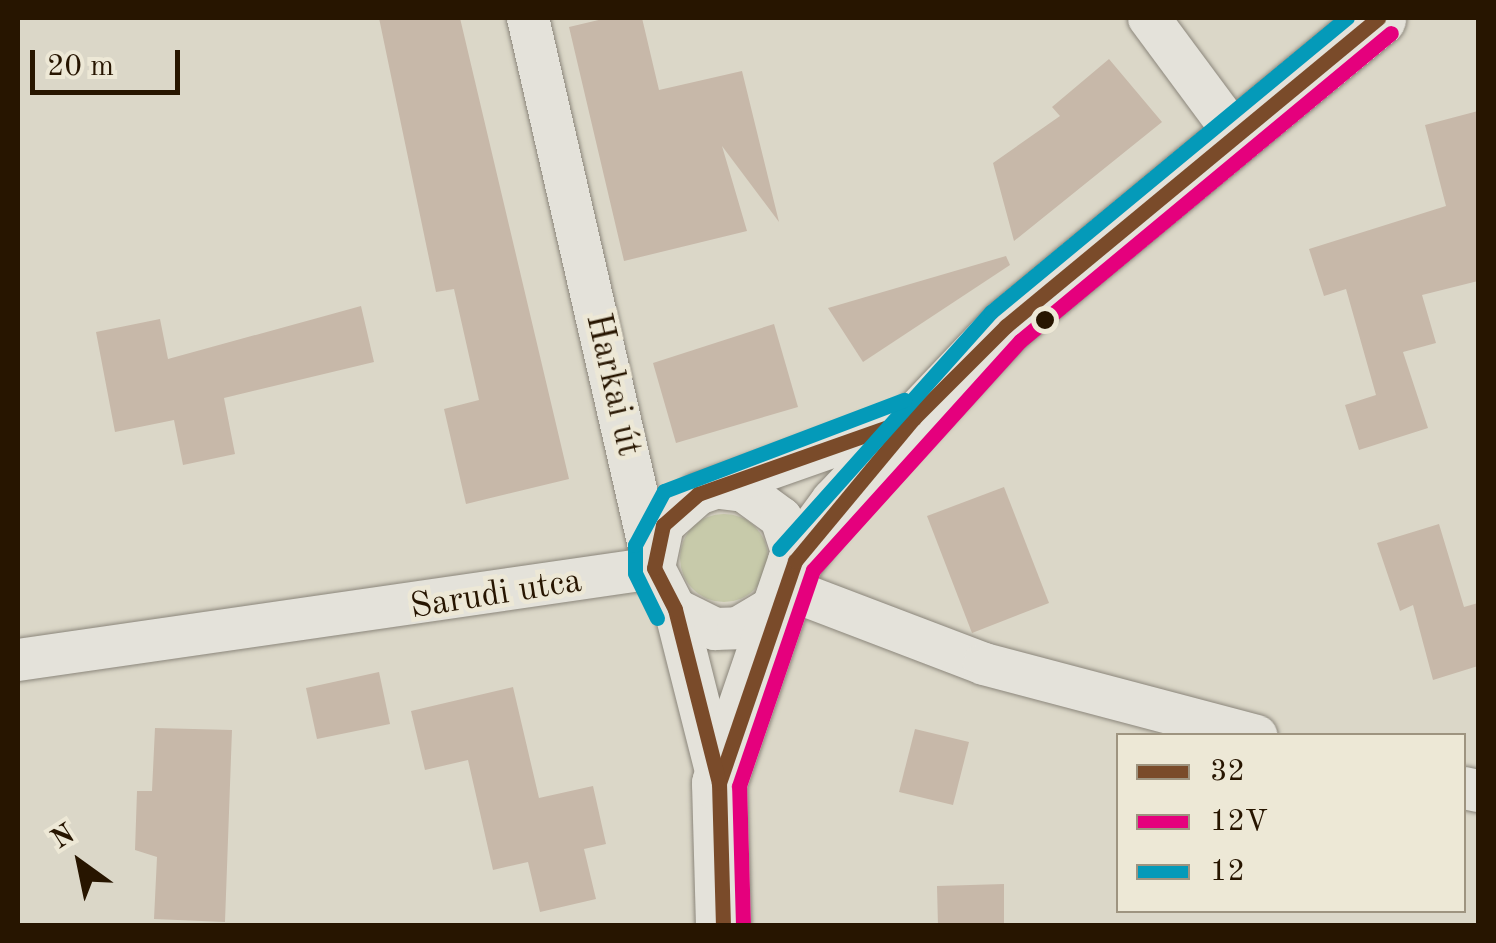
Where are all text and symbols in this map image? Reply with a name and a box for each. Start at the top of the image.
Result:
scale bar [35,30,185,92]
text: 20 m [47,52,114,82]
street label: Harkai út [575,310,649,460]
unlabelled marker [1035,310,1055,330]
street label: Sarudi utca [407,561,585,629]
legend [1116,733,1466,913]
text: 32 [1210,757,1245,787]
text: 12V [1210,807,1268,837]
north arrow [30,813,130,913]
text: N [47,820,80,855]
text: 12 [1210,857,1245,887]

